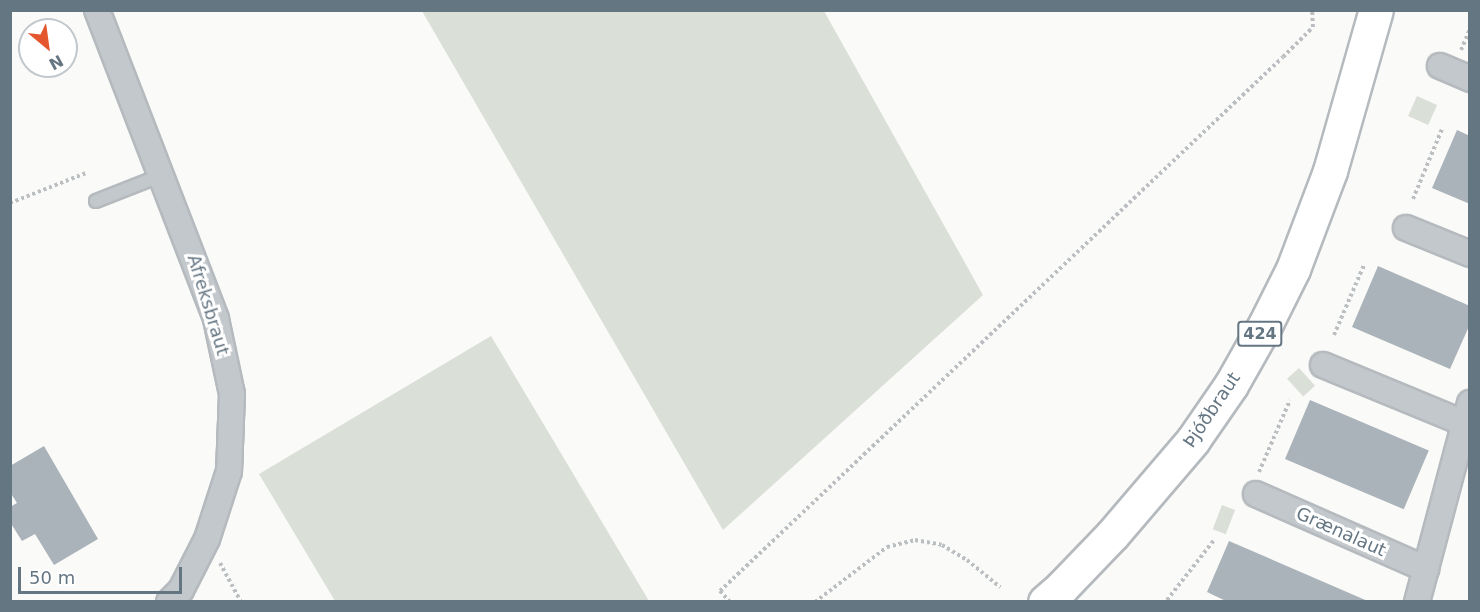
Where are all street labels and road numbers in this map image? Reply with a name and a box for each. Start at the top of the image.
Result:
street label: Afreksbraut [182,252,234,358]
road number: 424 [1236,321,1284,347]
street label: Þjóðbraut [1179,368,1245,452]
street label: Grænalaut [1293,503,1389,561]

